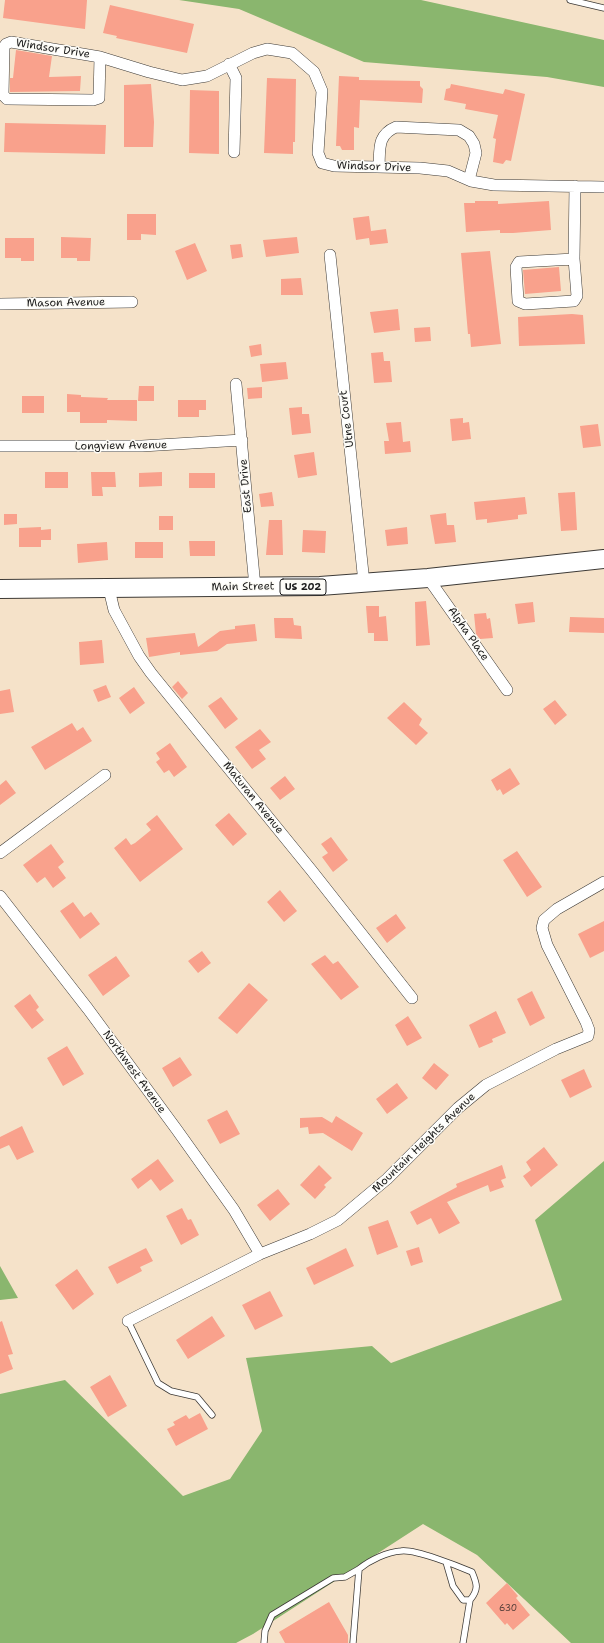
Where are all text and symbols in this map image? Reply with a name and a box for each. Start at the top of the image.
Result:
street label: Windsor Drive [15,37,91,61]
street label: Windsor Drive [336,159,412,175]
street label: Mason Avenue [27,296,105,310]
street label: Utne Court [337,390,357,448]
street label: Longview Avenue [75,439,167,453]
street label: East Drive [237,458,255,514]
road number: US 202 [280,579,326,595]
street label: Main Street [211,580,275,594]
street label: Alpha Place [445,604,491,664]
street label: Maturan Avenue [220,759,286,837]
street label: Northwest Avenue [100,1028,168,1116]
street label: Mountain Heights Avenue [370,1090,478,1196]
house number: 630 [499,1604,517,1614]

